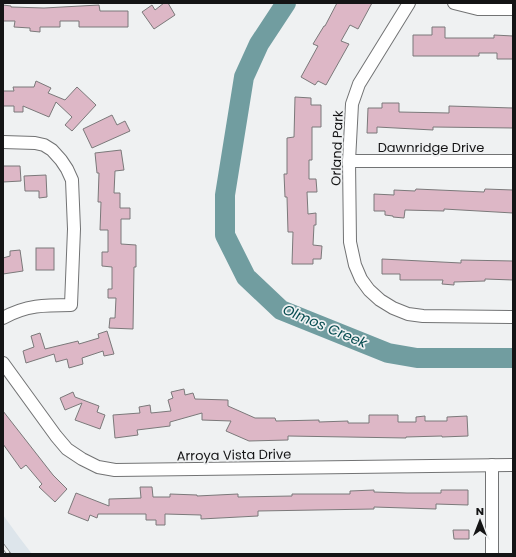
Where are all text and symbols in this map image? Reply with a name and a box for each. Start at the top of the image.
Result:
street label: Orland Park [326,110,348,186]
street label: Dawnridge Drive [378,138,484,157]
water label: Olmos Creek [280,299,371,353]
street label: Arroya Vista Drive [176,445,292,465]
north arrow [460,501,500,541]
text: N [476,503,484,519]

